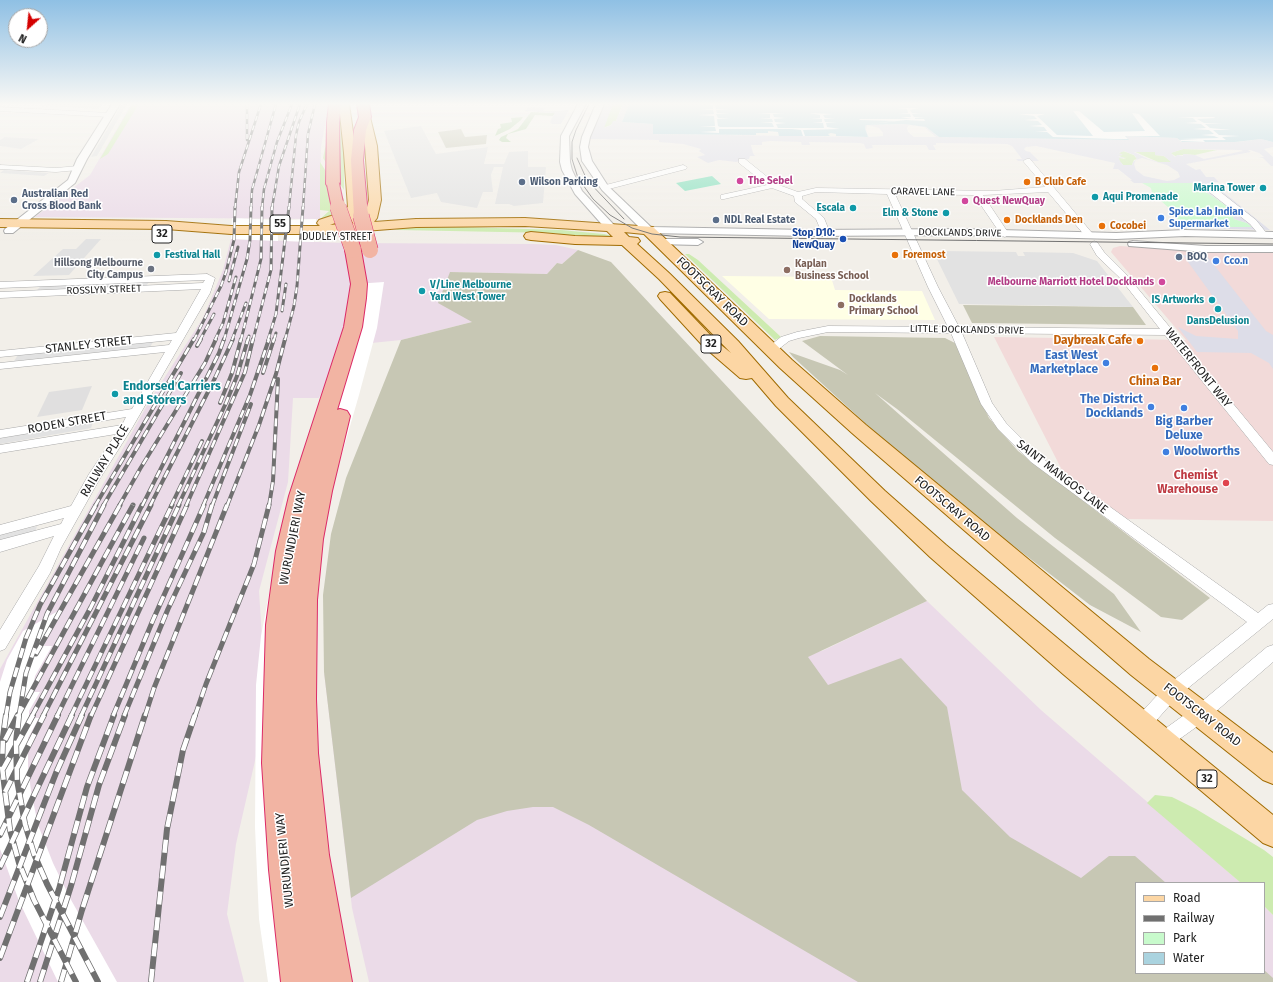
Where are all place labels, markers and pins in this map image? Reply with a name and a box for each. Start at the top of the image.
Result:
place label: The Sebel [748,175,793,187]
place label: Wilson Parking [530,176,598,188]
marker: The Sebel [735,176,745,186]
place label: B Club Cafe [1035,176,1086,188]
marker: Wilson Parking [517,177,527,187]
marker: B Club Cafe [1022,177,1032,187]
place label: Marina Tower [1194,182,1255,194]
marker: Marina Tower [1258,183,1268,193]
place label: Australian Red Cross Blood Bank [22,188,101,212]
place label: Aqui Promenade [1103,191,1178,203]
marker: Aqui Promenade [1090,192,1100,202]
marker: Australian Red Cross Blood Bank [9,195,19,205]
place label: Quest NewQuay [973,195,1045,207]
marker: Quest NewQuay [960,196,970,206]
place label: Escala [816,202,845,214]
marker: Escala [848,203,858,213]
place label: Spice Lab Indian Supermarket [1169,206,1244,230]
place label: Elm & Stone [883,207,938,219]
marker: Elm & Stone [941,208,951,218]
marker: Spice Lab Indian Supermarket [1156,213,1166,223]
place label: NDL Real Estate [724,214,795,226]
place label: Docklands Den [1015,214,1083,226]
marker: NDL Real Estate [711,215,721,225]
marker: Docklands Den [1002,215,1012,225]
place label: Cocobei [1110,220,1146,232]
marker: Cocobei [1097,221,1107,231]
place label: Stop D10: NewQuay [792,227,835,250]
marker: Stop D10: NewQuay [838,234,848,244]
place label: Festival Hall [165,249,220,261]
place label: Foremost [903,249,946,261]
marker: Festival Hall [152,250,162,260]
marker: Foremost [890,250,900,260]
place label: BOQ [1187,251,1207,263]
marker: BOQ [1174,252,1184,262]
place label: Cco.n [1224,255,1248,267]
marker: Cco.n [1211,256,1221,266]
place label: Hillsong Melbourne City Campus [54,257,143,280]
place label: Kaplan Business School [795,258,869,282]
marker: Hillsong Melbourne City Campus [146,264,156,274]
marker: Kaplan Business School [782,265,792,275]
place label: Melbourne Marriott Hotel Docklands [988,276,1154,288]
marker: Melbourne Marriott Hotel Docklands [1157,277,1167,287]
place label: V/Line Melbourne Yard West Tower [430,279,511,302]
marker: V/Line Melbourne Yard West Tower [417,286,427,296]
place label: Docklands Primary School [849,293,918,316]
place label: IS Artworks [1152,294,1204,306]
marker: IS Artworks [1207,295,1217,305]
marker: Docklands Primary School [836,300,846,310]
marker: DansDelusion [1213,304,1223,314]
place label: DansDelusion [1187,315,1249,327]
place label: Daybreak Cafe [1053,334,1132,348]
marker: Daybreak Cafe [1135,336,1145,346]
place label: East West Marketplace [1030,349,1098,377]
marker: East West Marketplace [1101,358,1111,368]
marker: China Bar [1150,363,1160,373]
place label: China Bar [1129,375,1181,389]
place label: Endorsed Carriers and Storers [123,380,221,408]
marker: Endorsed Carriers and Storers [110,389,120,399]
place label: The District Docklands [1080,393,1143,421]
marker: The District Docklands [1146,402,1156,412]
marker: Big Barber Deluxe [1179,403,1189,413]
place label: Big Barber Deluxe [1155,415,1213,443]
place label: Woolworths [1174,445,1240,459]
marker: Woolworths [1161,447,1171,457]
place label: Chemist Warehouse [1157,469,1218,497]
marker: Chemist Warehouse [1221,478,1231,488]

